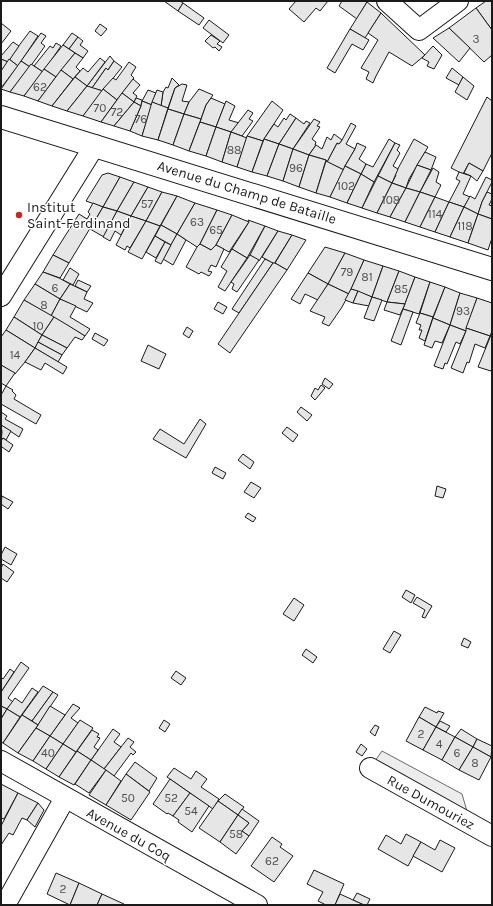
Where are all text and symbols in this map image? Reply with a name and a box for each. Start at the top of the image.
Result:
house number: 3 [472,32,480,46]
house number: 62 [33,80,47,94]
house number: 70 [94,101,106,115]
house number: 72 [111,105,123,119]
house number: 76 [135,112,147,126]
house number: 88 [227,143,241,157]
street label: Avenue du Champ de Bataille [155,157,338,228]
house number: 96 [289,161,303,175]
house number: 102 [337,179,355,193]
house number: 108 [382,193,400,207]
house number: 57 [141,197,154,211]
place label: Institut Saint-Ferdinand [27,199,131,232]
house number: 114 [428,207,443,221]
marker: Institut Saint-Ferdinand [14,210,24,220]
house number: 63 [190,215,204,229]
house number: 118 [457,219,473,233]
house number: 65 [209,223,223,237]
house number: 79 [341,265,353,279]
house number: 81 [361,270,373,284]
house number: 6 [52,281,59,295]
house number: 85 [394,282,408,296]
house number: 8 [40,298,48,312]
house number: 93 [456,304,470,318]
house number: 10 [32,319,44,333]
house number: 14 [10,348,21,362]
house number: 2 [418,727,425,741]
house number: 4 [436,737,443,751]
house number: 40 [41,746,55,760]
house number: 6 [454,746,461,760]
house number: 8 [471,756,479,770]
street label: Rue Dumouriez [384,771,478,834]
house number: 50 [121,791,135,805]
house number: 52 [164,791,178,805]
street label: Avenue du Coq [84,804,174,865]
house number: 54 [184,804,198,818]
house number: 58 [229,827,243,841]
house number: 62 [265,854,279,868]
house number: 2 [60,882,67,896]

